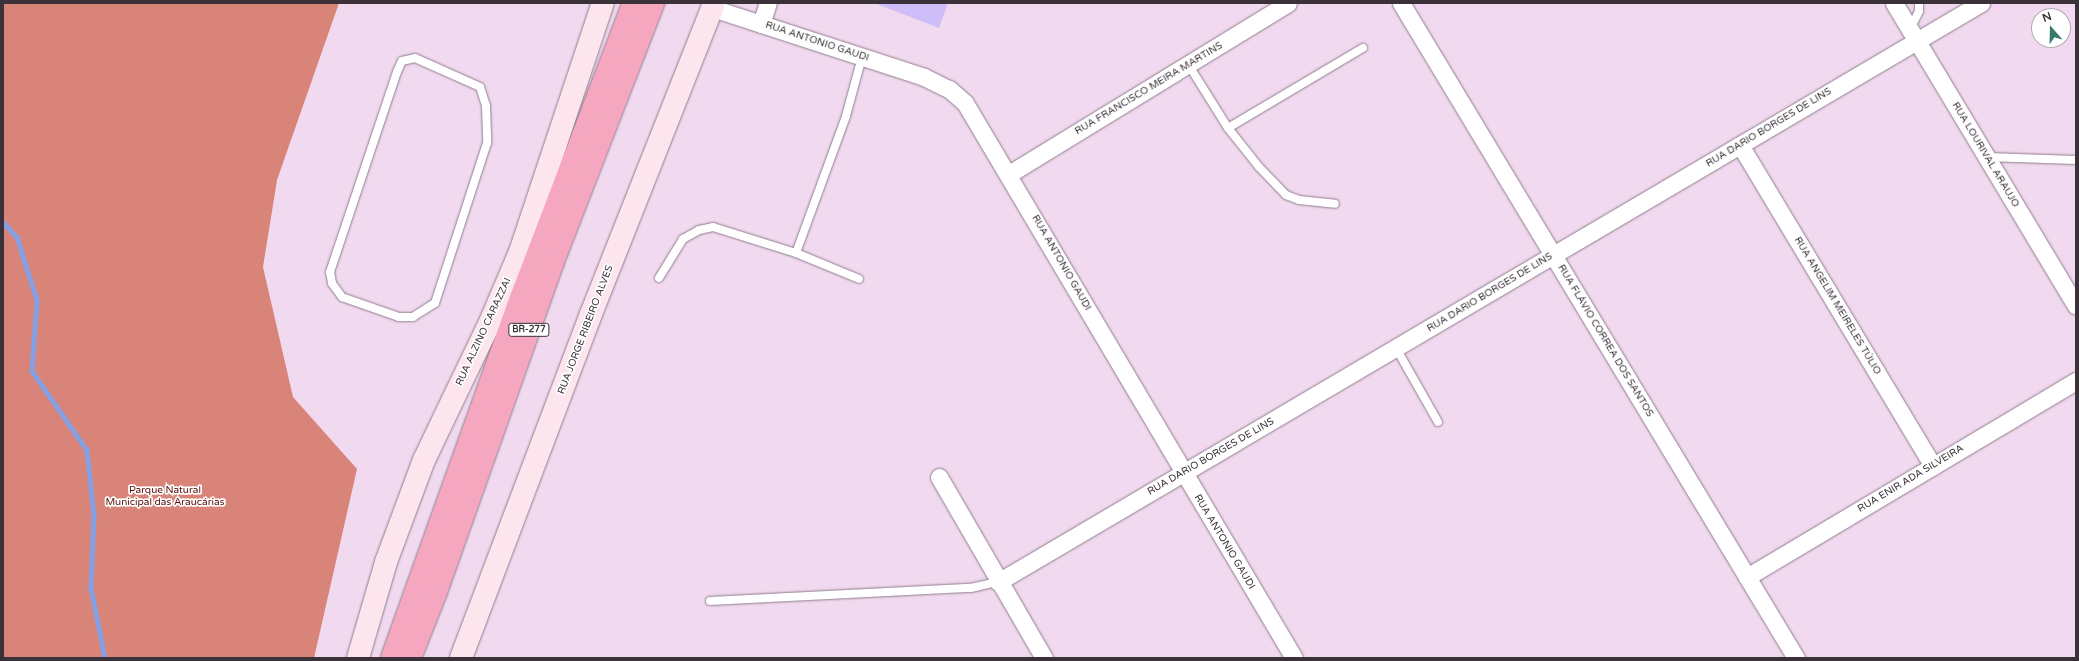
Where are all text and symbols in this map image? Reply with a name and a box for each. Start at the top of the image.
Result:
north arrow [2031,8,2071,48]
text: N [2041,10,2053,25]
street label: RUA ANTONIO GAUDI [764,20,870,64]
street label: RUA FRANCISCO MEIRA MARTINS [1073,40,1225,138]
street label: RUA DARIO BORGES DE LINS [1704,86,1834,170]
street label: RUA LOURIVAL ARAUJO [1949,100,2021,210]
street label: RUA ANTONIO GAUDI [1029,213,1093,313]
street label: RUA ANGELIM MEIRELES TÚLIO [1791,235,1883,377]
street label: RUA DARIO BORGES DE LINS [1425,251,1555,335]
street label: RUA FLÁVIO CORREA DOS SANTOS [1555,263,1655,419]
street label: RUA JORGE RIBEIRO ALVES [556,264,616,396]
street label: RUA ALZINO CARAZZAI [454,276,514,388]
road number: BR-277 [508,323,550,337]
street label: RUA DARIO BORGES DE LINS [1146,416,1276,498]
street label: RUA ENIR ADA SILVEIRA [1856,443,1966,515]
park label: Parque Natural Municipal das Araucárias [106,484,224,508]
street label: RUA ANTONIO GAUDI [1191,492,1257,592]

